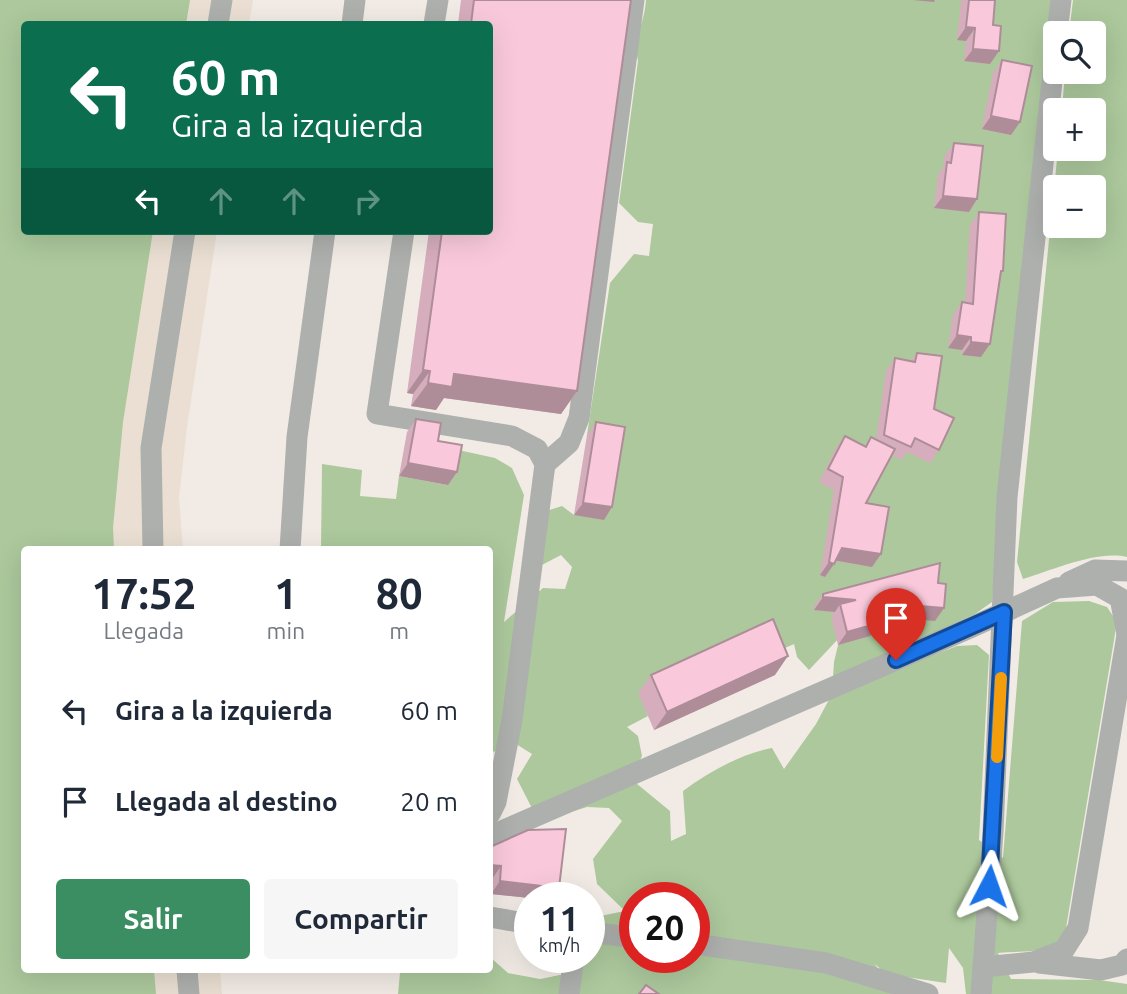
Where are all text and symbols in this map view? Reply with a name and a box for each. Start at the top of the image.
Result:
map controls [1043,21,1106,238]
button: search [1043,21,1106,84]
icon: left [56,49,147,140]
text: 60 m [171,49,280,104]
button: + [1043,98,1106,161]
text: Gira a la izquierda [171,107,424,143]
button: − [1043,175,1106,238]
icon: left [129,182,167,220]
icon: ahead [202,182,240,220]
icon: ahead [275,182,313,220]
icon: right [348,182,386,220]
text: 17:52 [91,570,196,617]
text: 1 [274,570,298,617]
text: 80 [375,570,423,617]
pin [866,588,926,660]
icon: arrive [877,599,915,637]
text: Llegada [103,618,184,643]
text: min [267,618,305,643]
text: m [389,618,409,643]
icon: left [56,692,94,730]
text: Gira a la izquierda [115,696,333,725]
text: 60 m [400,696,458,725]
icon: arrive [56,783,94,821]
text: Llegada al destino [115,787,338,816]
text: 20 m [400,787,458,816]
position arrow [952,849,1026,923]
button: Salir [56,879,250,959]
button: Compartir [264,879,458,959]
speed limit sign: 20 [619,882,710,973]
text: 11 [540,898,579,938]
text: km/h [539,935,580,955]

